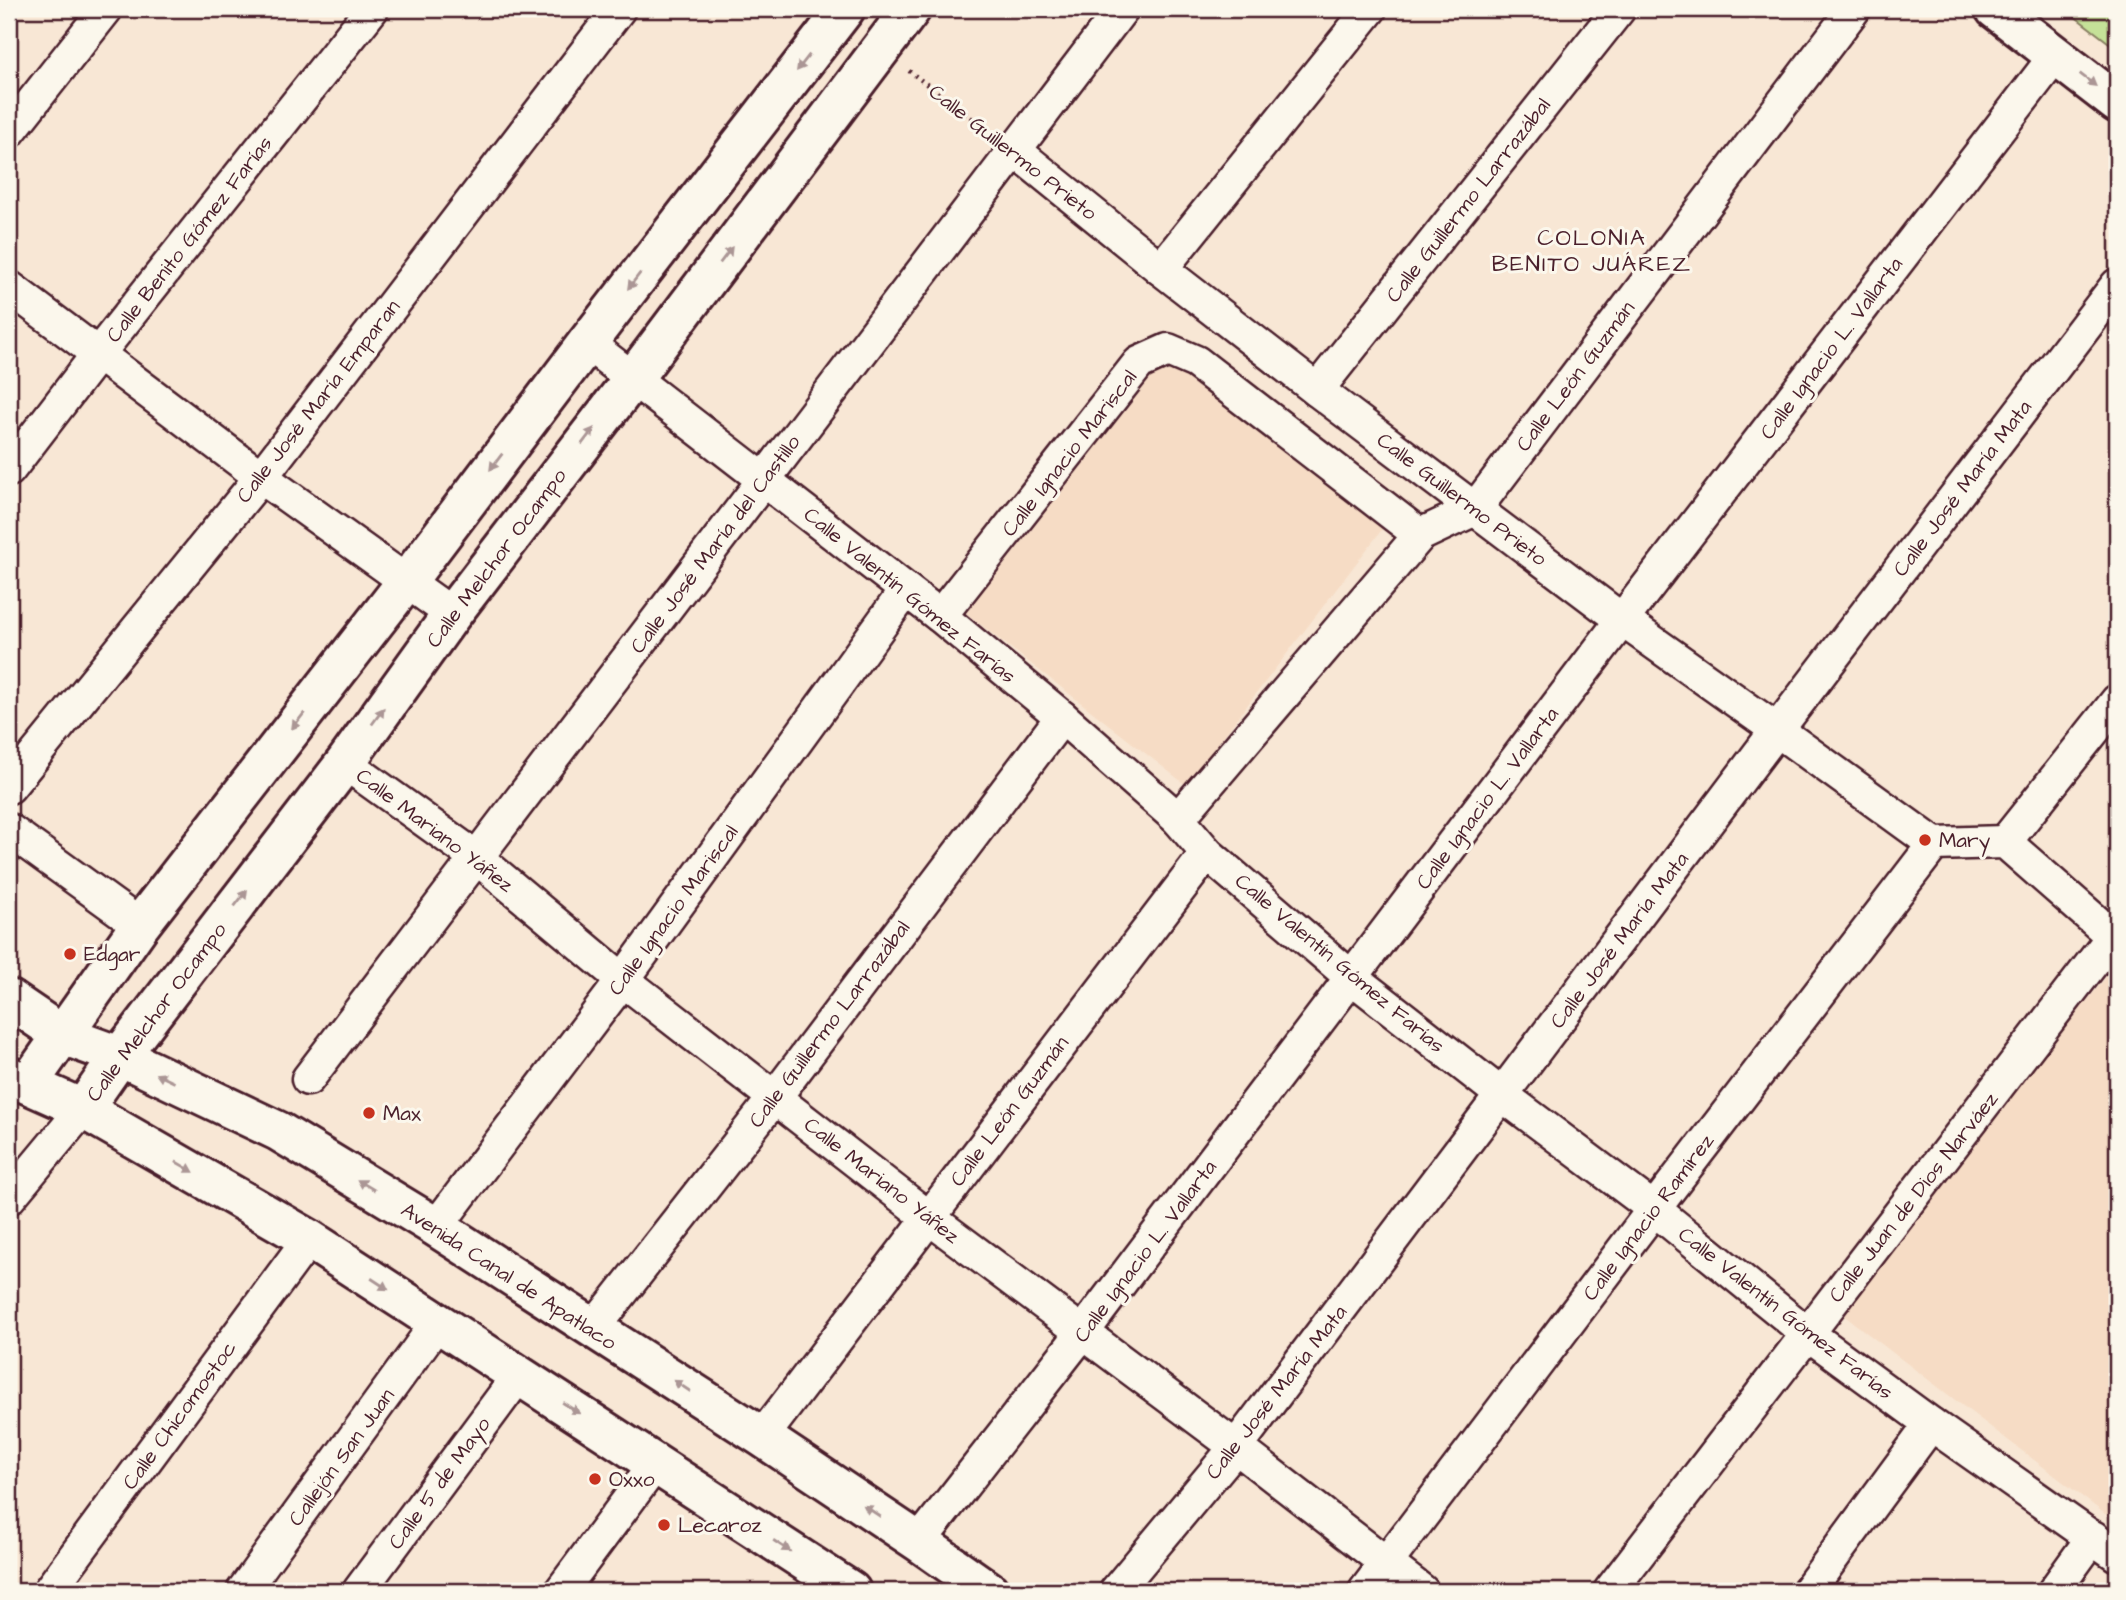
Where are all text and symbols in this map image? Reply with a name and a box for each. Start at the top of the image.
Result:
one-way arrow [796,53,811,71]
one-way arrow [2079,73,2097,87]
street label: Calle Guillermo Prieto [923,77,1103,227]
street label: Calle Guillermo Larrazábal [1379,92,1558,309]
street label: Calle Benito Gómez Farías [100,130,279,349]
district label: COLONIA BENITO JUÁREZ [1492,222,1692,280]
one-way arrow [718,246,732,264]
street label: Calle Ignacio L. Vallarta [1753,251,1911,447]
one-way arrow [627,272,642,290]
street label: Calle José María Emparan [230,293,408,510]
street label: Calle León Guzmán [1509,295,1642,458]
street label: Calle Ignacio Mariscal [995,364,1145,544]
street label: Calle José María Mata [1886,394,2039,583]
street label: Calle Guillermo Prieto [1371,426,1553,573]
one-way arrow [581,428,596,446]
street label: Calle José María del Castillo [623,429,807,660]
one-way arrow [489,453,504,471]
street label: Calle Melchor Ocampo [419,463,574,654]
street label: Calle Valentín Gómez Farías [797,501,1022,690]
street label: Calle Ignacio L. Vallarta [1409,701,1567,897]
one-way arrow [371,707,385,725]
one-way arrow [291,711,306,729]
street label: Calle Mariano Yáñez [350,762,520,900]
street label: Calle Ignacio Mariscal [602,819,747,1003]
place label: Mary [1939,826,1991,857]
marker: Mary [1917,832,1933,848]
street label: Calle José María Mata [1543,846,1696,1035]
street label: Calle Valentín Gómez Farías [1229,867,1451,1060]
one-way arrow [234,889,248,907]
street label: Calle Guillermo Larrazábal [742,915,917,1134]
street label: Calle Melchor Ocampo [79,917,234,1108]
place label: Edgar [84,940,141,971]
marker: Edgar [62,946,78,962]
street label: Calle León Guzmán [943,1030,1076,1193]
one-way arrow [155,1072,176,1083]
street label: Calle Juan de Dios Narváez [1822,1085,2005,1309]
place label: Max [383,1099,421,1128]
marker: Max [361,1105,377,1121]
street label: Calle Mariano Yáñez [798,1110,966,1251]
street label: Calle Ignacio Ramírez [1576,1127,1723,1308]
street label: Calle Ignacio L. Vallarta [1067,1154,1225,1350]
one-way arrow [175,1161,194,1174]
one-way arrow [356,1178,376,1191]
street label: Avenida Canal de Apatlaco [395,1196,622,1358]
street label: Calle Valentín Gómez Farías [1672,1220,1899,1407]
one-way arrow [370,1278,389,1291]
street label: Calle José María Mata [1199,1299,1354,1486]
street label: Calle Chicomostoc [115,1335,243,1496]
one-way arrow [672,1379,692,1392]
street label: Callejón San Juan [281,1382,401,1532]
one-way arrow [561,1402,580,1415]
street label: Calle 5 de Mayo [381,1411,499,1557]
place label: Oxxo [609,1465,655,1494]
marker: Oxxo [587,1471,603,1487]
one-way arrow [863,1504,881,1518]
place label: Lecaroz [678,1511,762,1540]
marker: Lecaroz [656,1517,672,1533]
one-way arrow [772,1539,792,1552]

